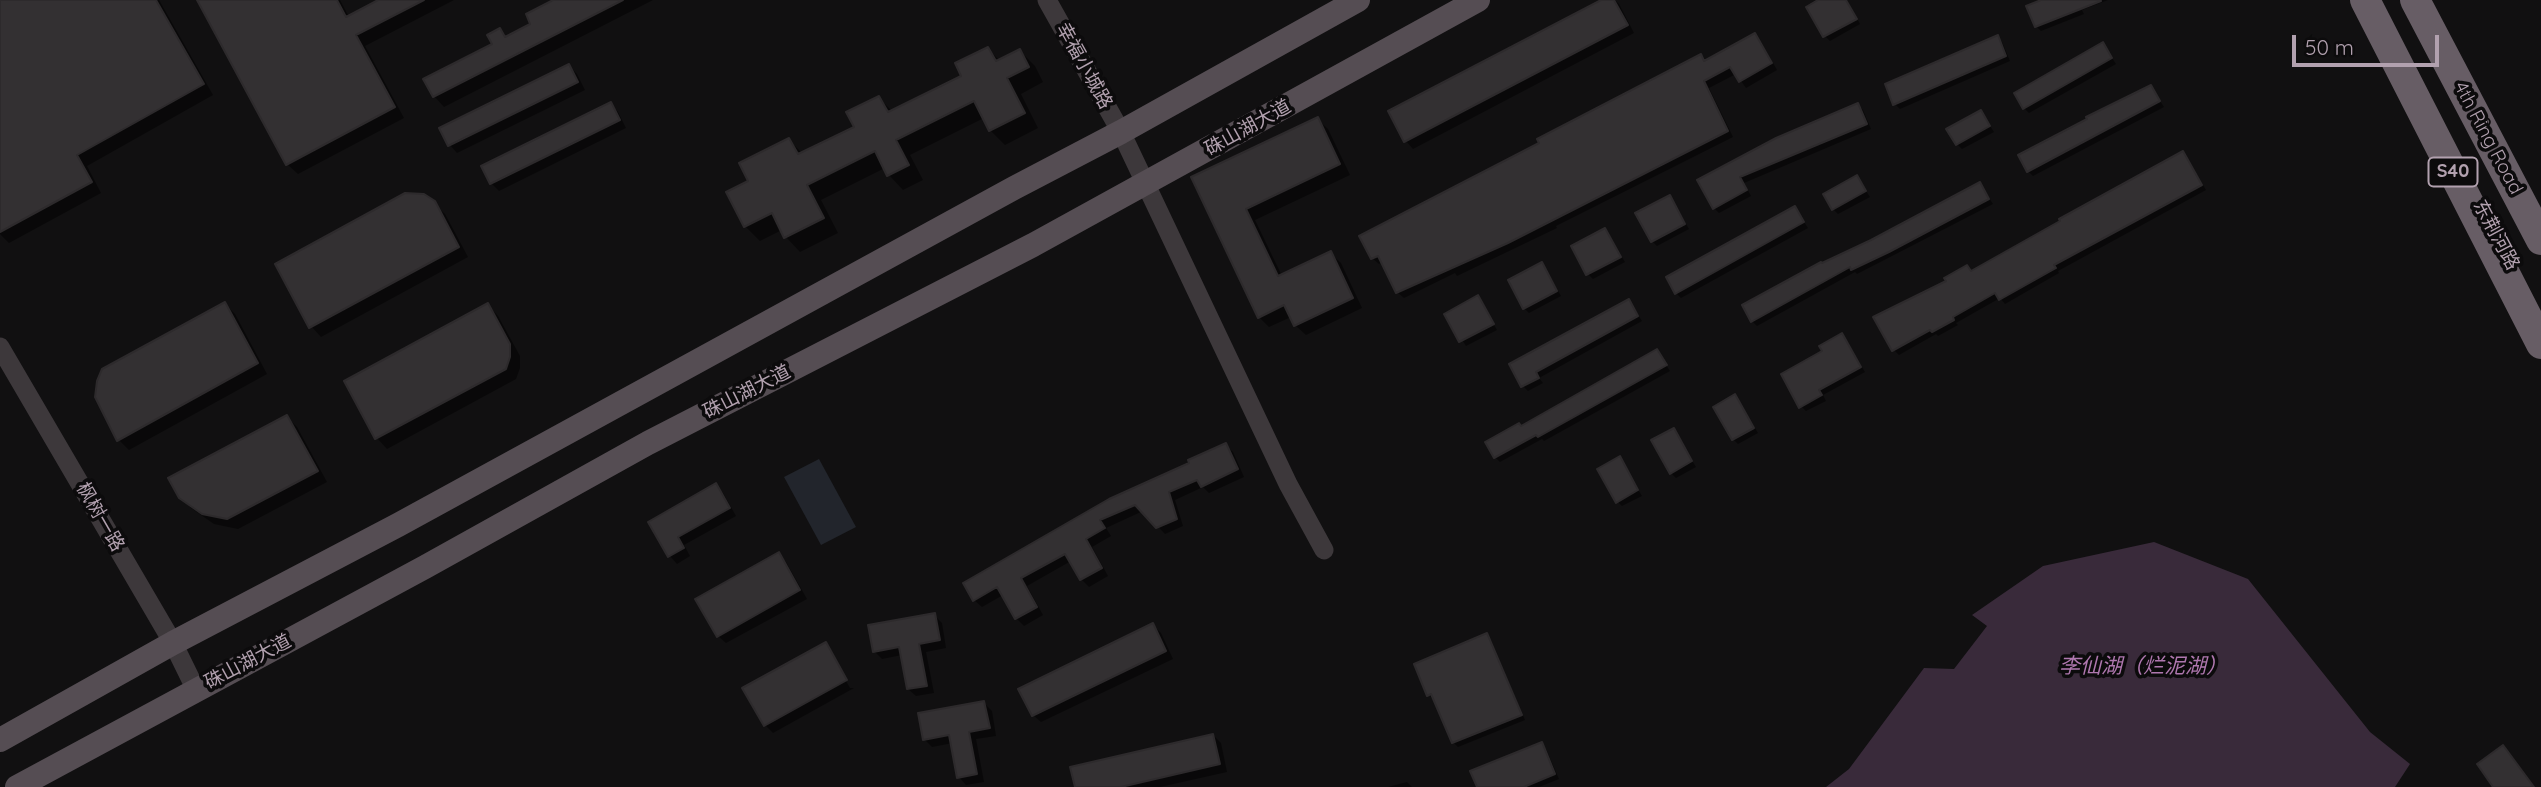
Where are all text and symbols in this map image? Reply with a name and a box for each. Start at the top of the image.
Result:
street label: 幸福小城路 [1051,19,1117,113]
scale bar [2296,21,2443,65]
text: 50 m [2305,34,2354,60]
street label: 4th Ring Road [2449,78,2527,198]
street label: 硃山湖大道 [1201,95,1295,161]
road number: S40 [2428,158,2478,187]
street label: 东荆河路 [2468,196,2524,274]
street label: 硃山湖大道 [700,360,794,424]
street label: 枫树一路 [71,478,129,556]
street label: 硃山湖大道 [201,630,295,694]
water label: 李仙湖（烂泥湖） [2059,654,2227,680]

